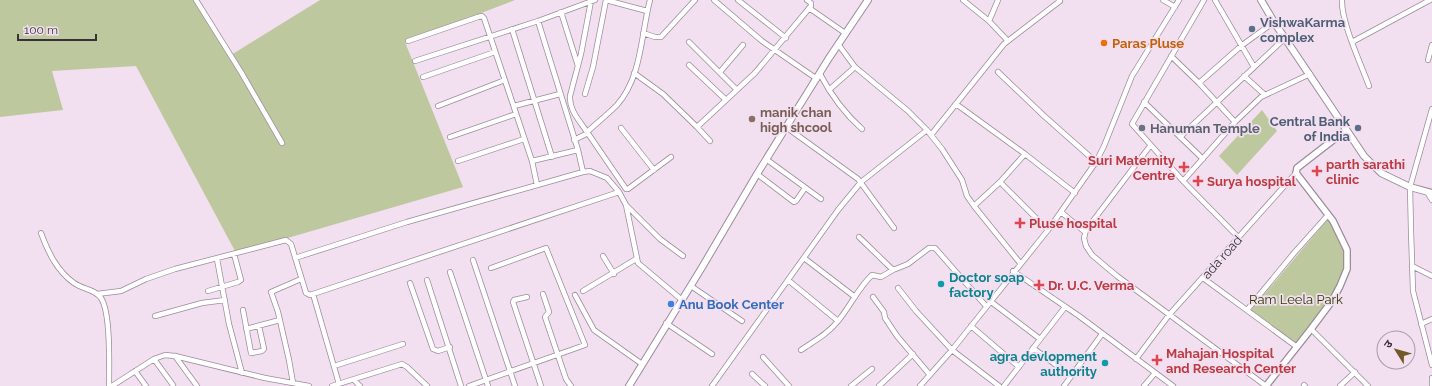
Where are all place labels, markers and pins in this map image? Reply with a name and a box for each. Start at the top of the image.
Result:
place label: VishwaKarma complex [1260,15,1346,45]
marker: VishwaKarma complex [1247,24,1257,34]
place label: Paras Pluse [1112,36,1184,51]
marker: Paras Pluse [1099,38,1109,48]
place label: manik chan high shcool [760,105,833,135]
marker: manik chan high shcool [747,114,757,124]
place label: Central Bank of India [1270,114,1351,144]
place label: Hanuman Temple [1150,121,1260,136]
marker: Hanuman Temple [1137,123,1147,133]
marker: Central Bank of India [1353,123,1363,133]
place label: Suri Maternity Centre [1088,153,1175,183]
place label: parth sarathi clinic [1326,157,1405,187]
marker: Suri Maternity Centre [1178,161,1190,173]
marker: parth sarathi clinic [1311,165,1323,177]
place label: Surya hospital [1207,174,1297,189]
marker: Surya hospital [1192,175,1204,187]
place label: Pluse hospital [1029,216,1118,231]
marker: Pluse hospital [1014,217,1026,229]
place label: Doctor soap factory [949,270,1024,300]
place label: Dr. U.C. Verma [1048,278,1135,293]
marker: Doctor soap factory [936,279,946,289]
marker: Dr. U.C. Verma [1033,279,1045,291]
place label: Anu Book Center [679,297,784,312]
marker: Anu Book Center [666,299,676,309]
place label: Mahajan Hospital and Research Center [1166,346,1296,376]
place label: agra devlopment authority [990,349,1097,379]
marker: Mahajan Hospital and Research Center [1151,354,1163,366]
marker: agra devlopment authority [1100,358,1110,368]

